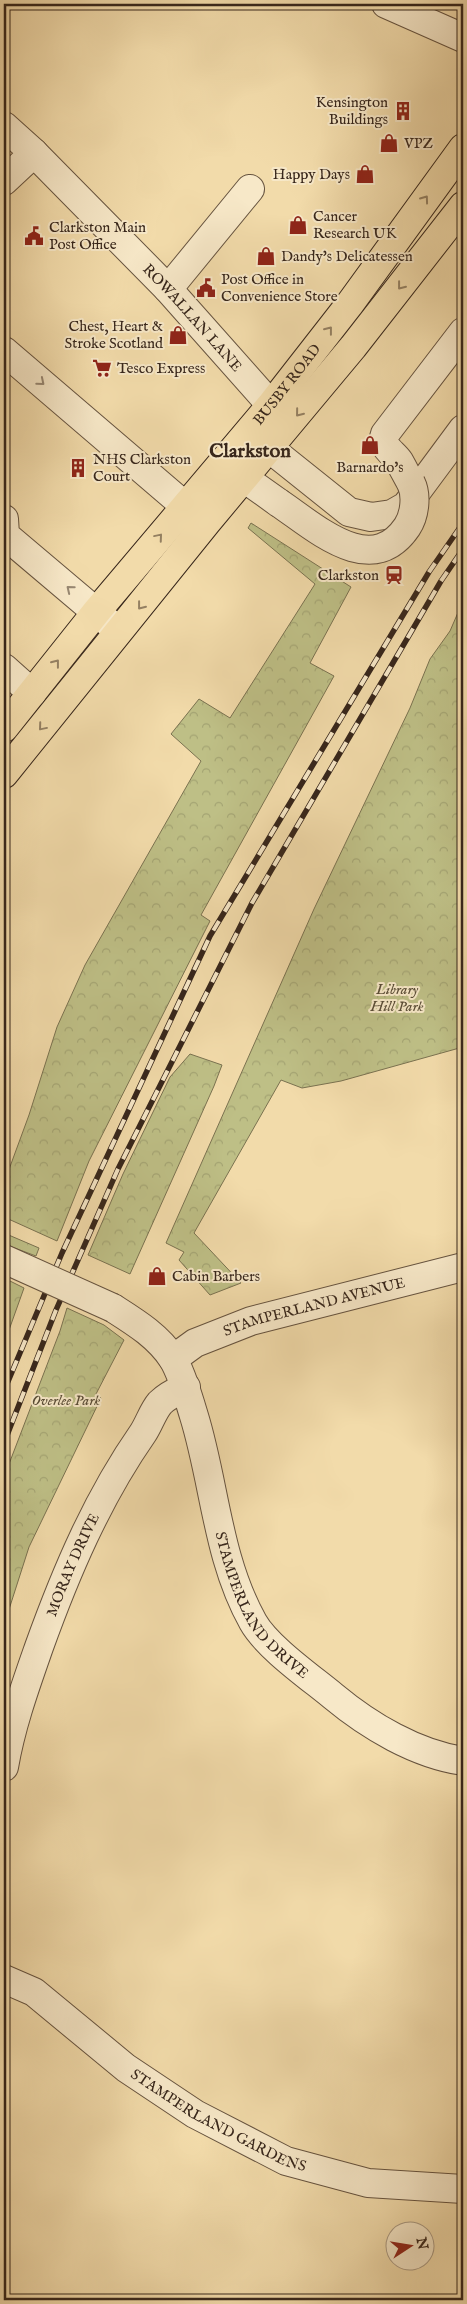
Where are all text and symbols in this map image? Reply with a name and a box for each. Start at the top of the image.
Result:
place label: Kensington Buildings [316,93,388,129]
building icon: Kensington Buildings [392,100,414,122]
shop icon: VPZ [378,132,400,154]
place label: VPZ [403,134,433,153]
shop icon: Happy Days [354,163,376,185]
place label: Happy Days [273,165,350,184]
one-way arrow [420,196,428,205]
place label: Cancer Research UK [313,207,397,243]
shop icon: Cancer Research UK [287,214,309,236]
place label: Clarkston Main Post Office [49,218,146,254]
public building icon: Clarkston Main Post Office [23,225,45,247]
shop icon: Dandy's Delicatessen [255,245,277,267]
place label: Dandy's Delicatessen [281,247,413,266]
street label: ROWALLAN LANE [139,260,246,376]
place label: Post Office in Convenience Store [221,270,338,306]
public building icon: Post Office in Convenience Store [195,277,217,299]
one-way arrow [397,280,406,289]
place label: Chest, Heart & Stroke Scotland [65,317,164,353]
shop icon: Chest, Heart & Stroke Scotland [167,324,189,346]
one-way arrow [323,326,332,336]
street label: BUSBY ROAD [249,340,325,429]
supermarket icon: Tesco Express [91,357,113,379]
place label: Tesco Express [117,359,205,378]
one-way arrow [35,377,44,386]
one-way arrow [296,407,305,416]
shop icon: Barnardo's [359,434,381,456]
district label: Clarkston [209,439,291,464]
place label: NHS Clarkston Court [93,450,191,486]
building icon: NHS Clarkston Court [67,457,89,479]
place label: Barnardo's [336,458,404,477]
one-way arrow [153,533,162,542]
station icon: Clarkston [383,564,405,586]
place label: Clarkston [318,566,379,585]
one-way arrow [67,586,76,594]
one-way arrow [138,600,146,609]
one-way arrow [51,659,60,668]
one-way arrow [39,721,47,730]
park label: Library Hill Park [369,980,424,1016]
shop icon: Cabin Barbers [146,1265,168,1287]
place label: Cabin Barbers [172,1267,260,1286]
street label: STAMPERLAND AVENUE [220,1273,407,1341]
park label: Overlee Park [32,1391,100,1410]
street label: MORAY DRIVE [42,1510,104,1619]
street label: STAMPERLAND DRIVE [211,1530,312,1683]
street label: STAMPERLAND GARDENS [127,2065,308,2176]
north arrow [384,2222,434,2272]
text: N [411,2235,432,2251]

